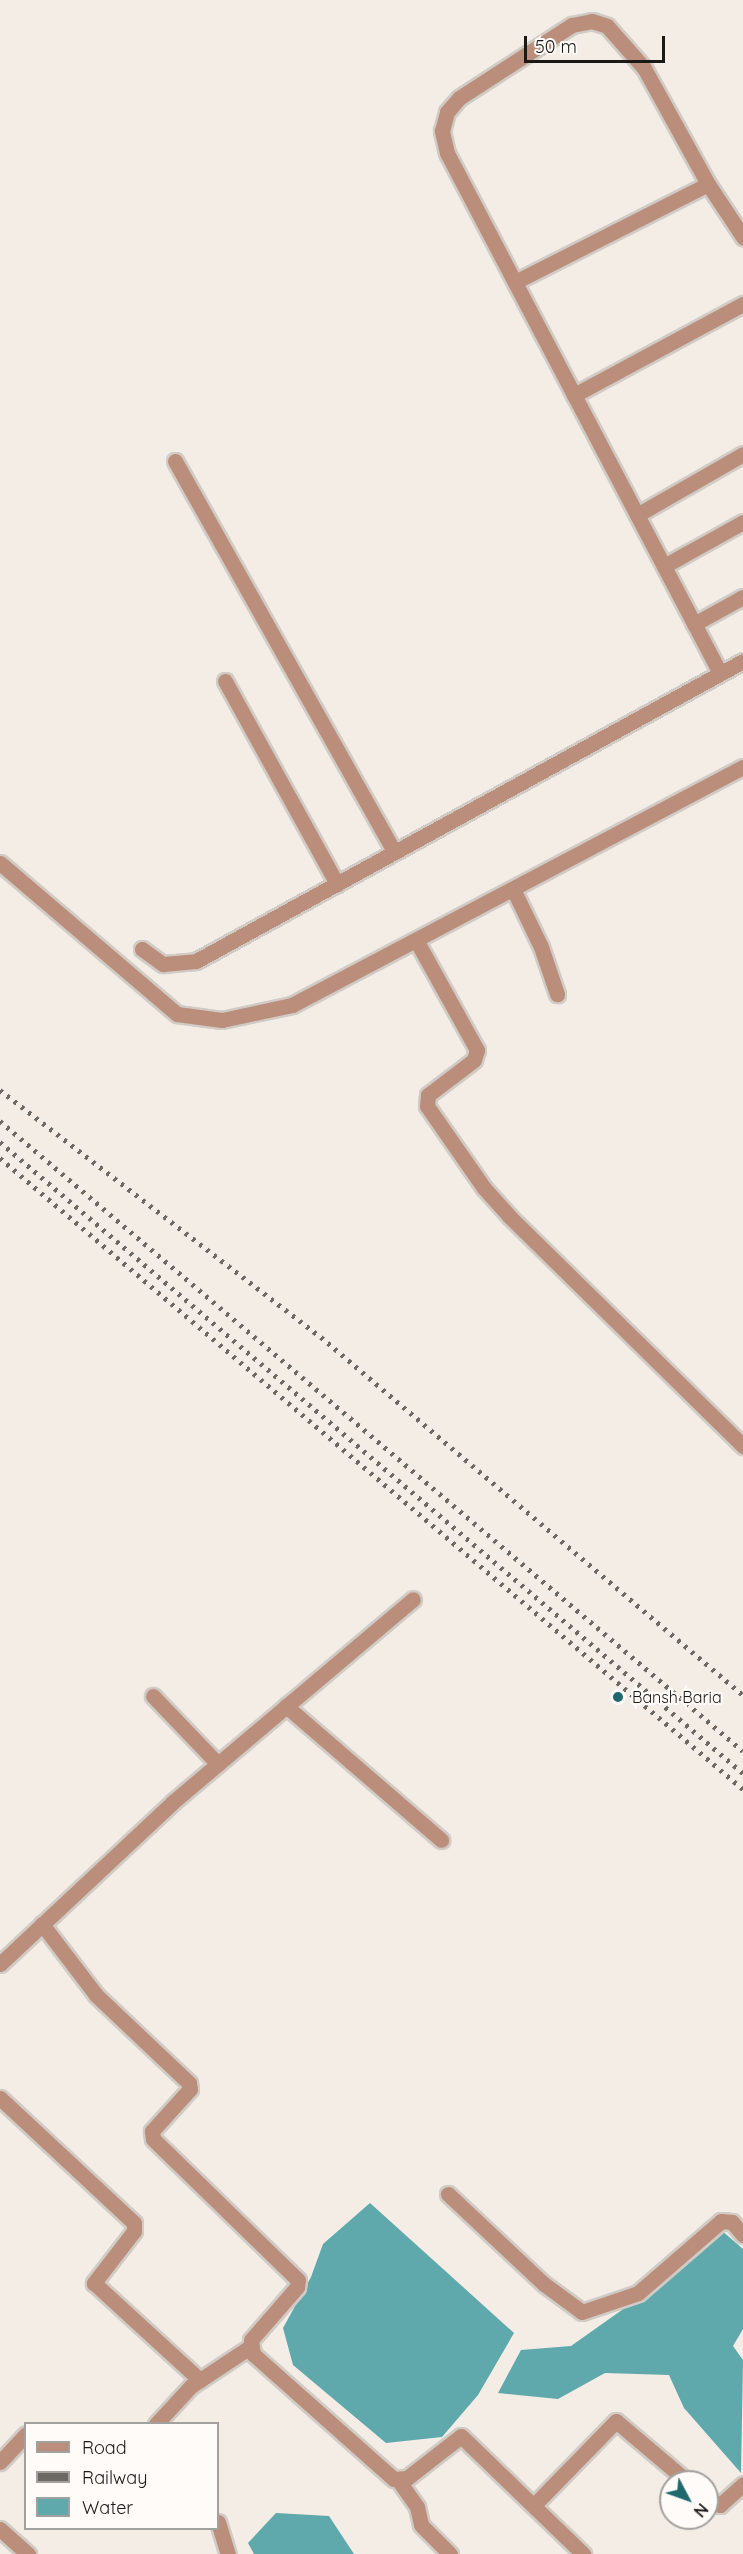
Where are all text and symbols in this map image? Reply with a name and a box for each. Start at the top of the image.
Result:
scale bar [527,24,668,62]
text: 50 m [535,35,577,58]
place label: Bansh Baria [632,1687,722,1707]
marker: Bansh Baria [609,1688,627,1706]
legend [24,2422,219,2530]
text: Road [82,2436,127,2459]
text: Railway [82,2466,148,2489]
north arrow [659,2470,719,2530]
text: Water [82,2496,133,2519]
text: N [690,2499,712,2521]

